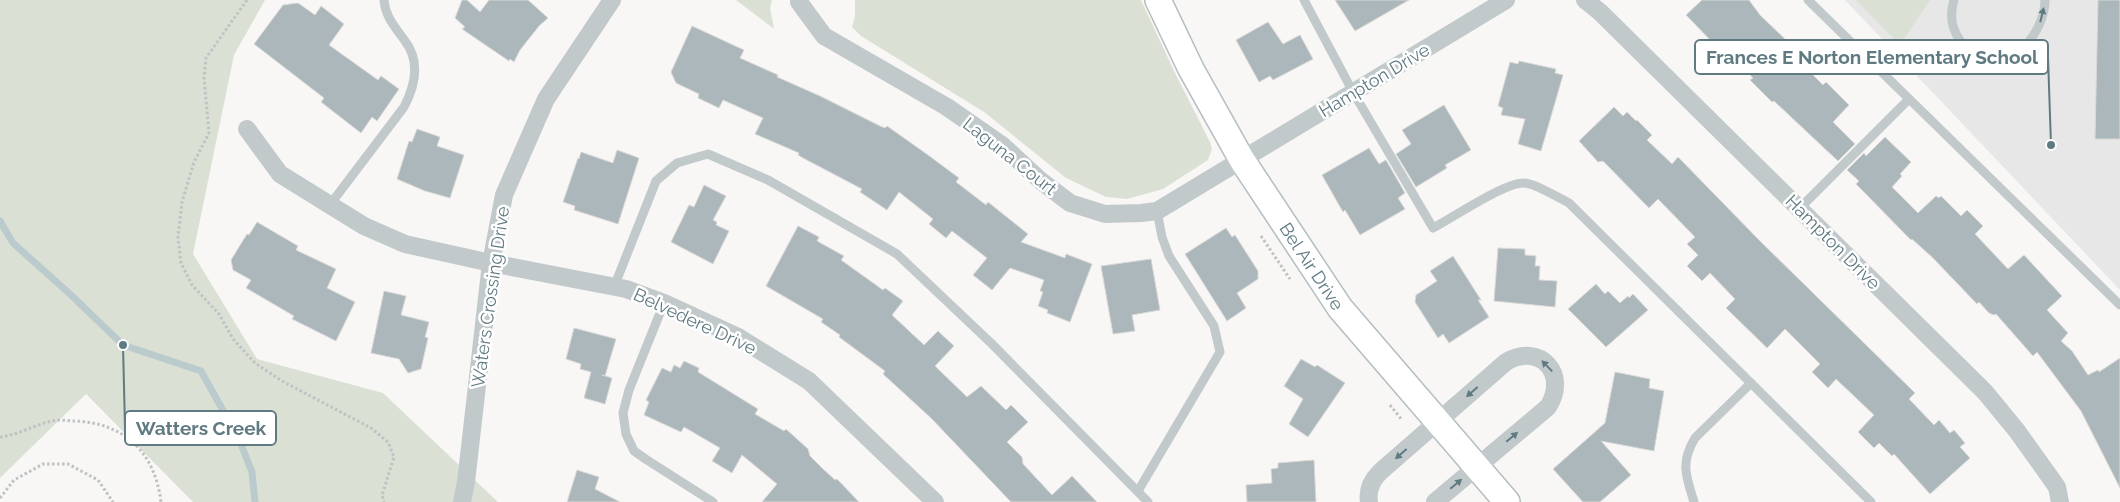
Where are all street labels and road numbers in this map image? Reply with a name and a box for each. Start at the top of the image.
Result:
street label: Hampton Drive [1315,39,1433,121]
street label: Laguna Court [959,113,1061,199]
street label: Hampton Drive [1781,190,1885,294]
street label: Waters Crossing Drive [467,204,513,389]
street label: Bel Air Drive [1276,218,1349,314]
street label: Belvedere Drive [630,283,760,359]

